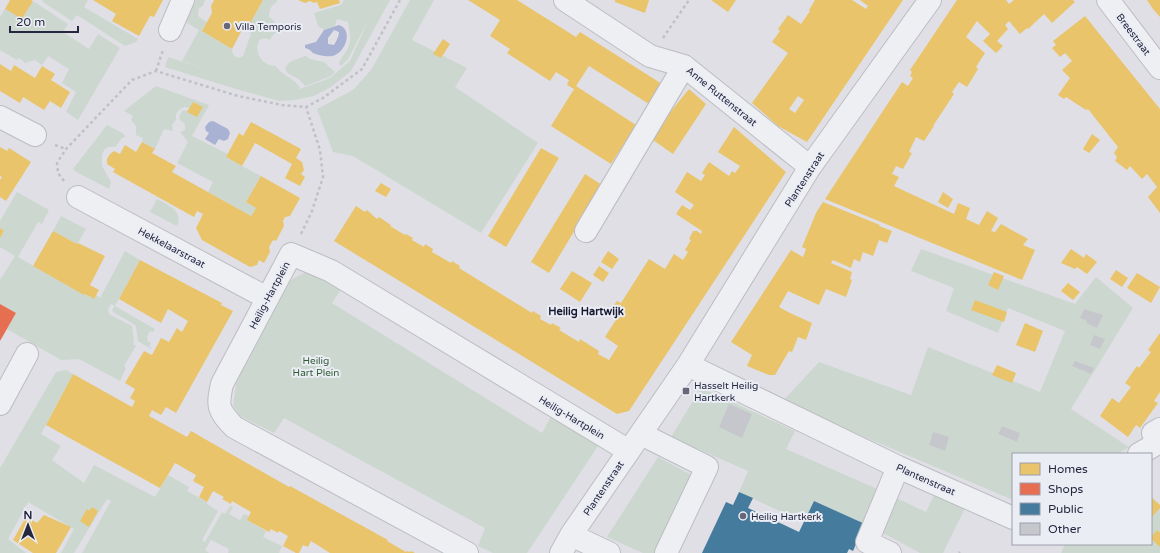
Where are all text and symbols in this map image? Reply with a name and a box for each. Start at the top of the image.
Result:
scale bar [10,8,78,34]
street label: Breestraat [1114,11,1153,58]
text: 20 m [16,15,45,29]
marker: Villa Temporis [222,21,232,31]
place label: Villa Temporis [235,21,302,33]
street label: Anne Ruttenstraat [684,65,759,129]
street label: Plantenstraat [782,149,827,209]
street label: Hekkelaarstraat [136,225,207,271]
street label: Heilig-Hartplein [247,260,293,331]
district label: Heilig Hartwijk [548,305,624,319]
park label: Heilig Hart Plein [293,355,339,379]
place label: Hasselt Heilig Hartkerk [694,380,758,404]
marker: Hasselt Heilig Hartkerk [681,386,691,396]
street label: Heilig-Hartplein [536,393,607,442]
legend [1012,453,1152,545]
street label: Plantenstraat [581,459,627,518]
street label: Plantenstraat [894,461,957,498]
text: Homes [1048,462,1088,476]
text: Shops [1048,482,1083,496]
text: Public [1048,502,1083,516]
north arrow [8,505,48,545]
text: N [24,509,32,522]
marker: Heilig Hartkerk [738,511,748,521]
place label: Heilig Hartkerk [751,511,822,523]
text: Other [1048,522,1081,536]

